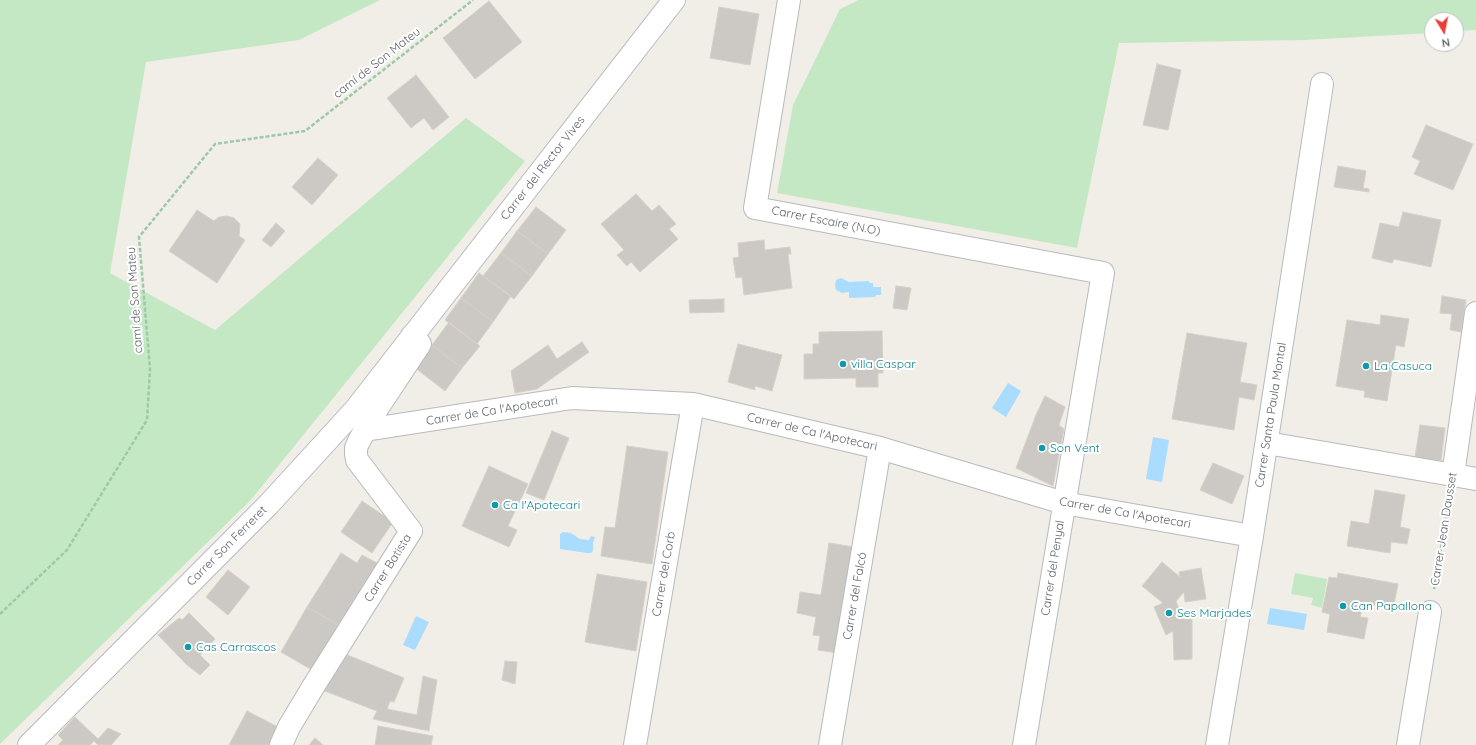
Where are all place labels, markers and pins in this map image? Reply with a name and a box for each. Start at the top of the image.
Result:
place label: villa Caspar [851,357,916,371]
marker: villa Caspar [838,359,848,369]
place label: La Casuca [1374,359,1432,373]
marker: La Casuca [1361,361,1371,371]
place label: Son Vent [1050,441,1100,455]
marker: Son Vent [1037,443,1047,453]
place label: Ca l'Apotecari [503,498,580,512]
marker: Ca l'Apotecari [490,500,500,510]
place label: Can Papallona [1351,599,1432,613]
marker: Can Papallona [1338,601,1348,611]
place label: Ses Marjades [1177,606,1251,620]
marker: Ses Marjades [1164,608,1174,618]
place label: Cas Carrascos [196,640,276,654]
marker: Cas Carrascos [183,642,193,652]

